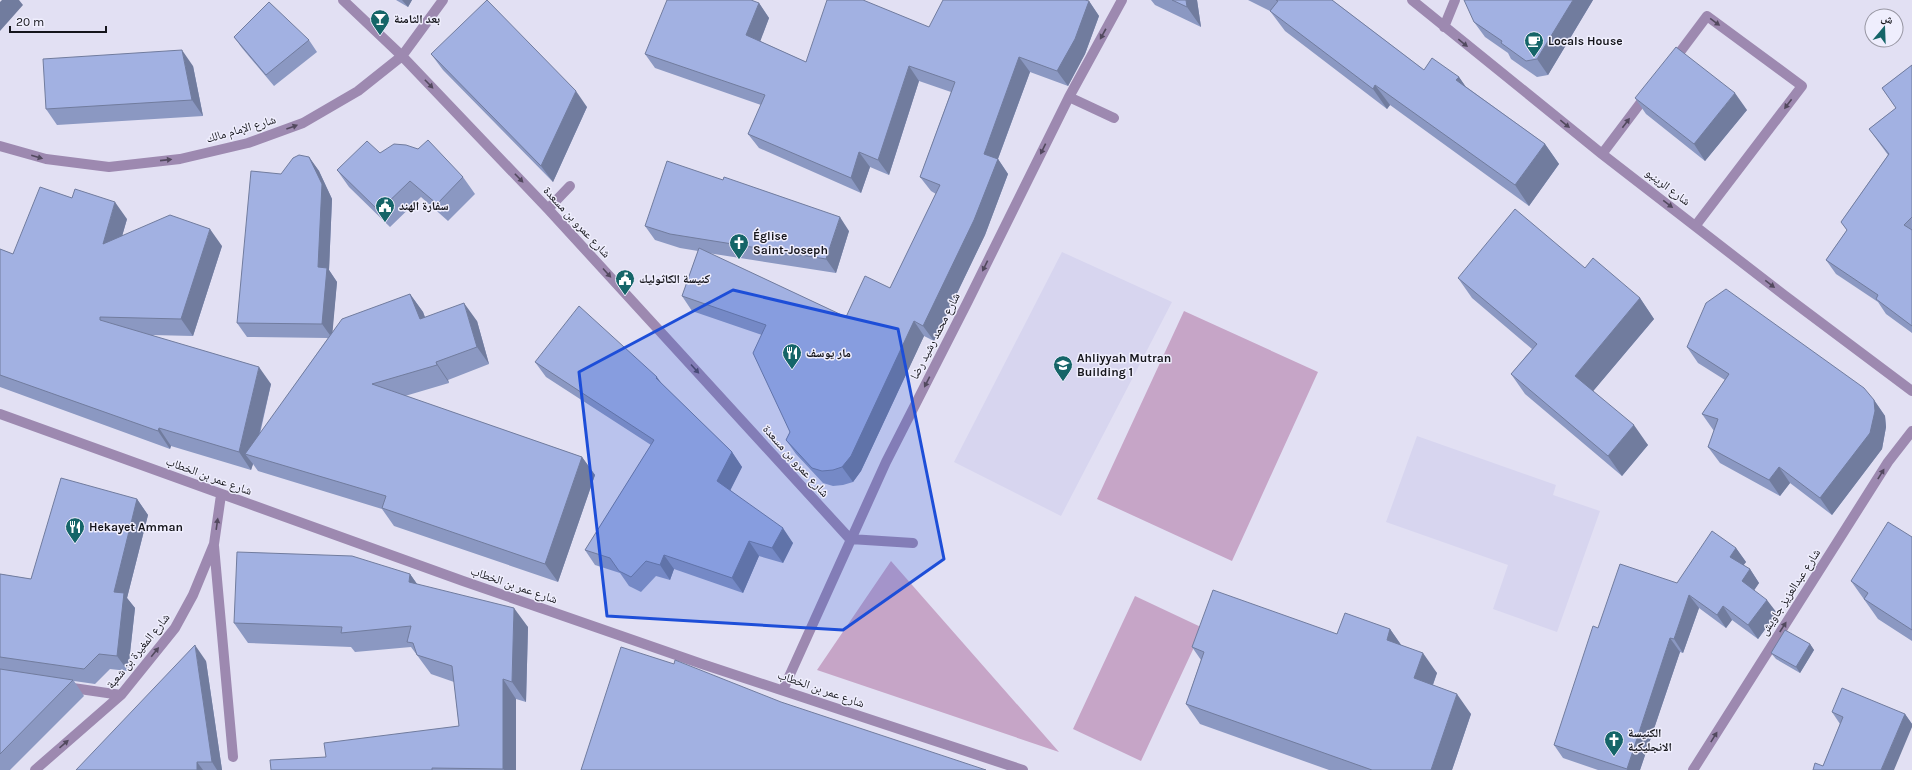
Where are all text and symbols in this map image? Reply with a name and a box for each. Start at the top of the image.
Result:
scale bar [10,8,106,34]
bar icon: بعد الثامنة [369,8,391,36]
north arrow [1864,8,1904,48]
text: ش [1879,11,1895,28]
place label: بعد الثامنة [394,12,440,26]
text: 20 m [16,15,44,29]
one-way arrow [1710,18,1721,26]
one-way arrow [1100,28,1106,40]
cafe icon: Locals House [1523,30,1545,58]
place label: Locals House [1548,34,1623,48]
one-way arrow [1458,39,1469,47]
one-way arrow [424,79,434,89]
one-way arrow [1784,98,1792,109]
street label: شارع الإمام مالك [205,112,278,147]
one-way arrow [1621,117,1630,128]
one-way arrow [1559,120,1570,129]
one-way arrow [286,124,298,130]
one-way arrow [1040,144,1046,155]
one-way arrow [32,154,44,160]
one-way arrow [160,157,172,164]
street label: شارع الرينبو [1642,166,1693,209]
one-way arrow [514,173,523,183]
street label: شارع عمرو بن مسعدة [540,184,614,261]
public building icon: سفارة الهند [374,195,396,223]
place label: سفارة الهند [399,199,449,213]
one-way arrow [1662,199,1673,208]
place label: Église Saint-Joseph [753,228,828,257]
church icon: Église Saint-Joseph [728,232,750,260]
one-way arrow [982,260,988,272]
public building icon: كنيسة الكاثوليك [614,268,636,296]
one-way arrow [602,269,611,278]
place label: كنيسة الكاثوليك [639,272,711,286]
one-way arrow [1765,279,1776,288]
street label: شارع محمد رشيد رضا [907,290,964,382]
restaurant icon: مار يوسف [781,342,803,370]
place label: مار يوسف [806,346,851,360]
place label: Ahliyyah Mutran Building 1 [1077,351,1171,379]
school or university icon: Ahliyyah Mutran Building 1 [1052,354,1074,382]
one-way arrow [690,364,699,375]
one-way arrow [923,376,930,388]
street label: شارع عمرو بن مسعدة [759,422,832,501]
street label: شارع عمر بن الخطاب [164,454,254,499]
one-way arrow [1877,469,1885,479]
restaurant icon: Hekayet Amman [64,516,86,544]
one-way arrow [214,518,220,530]
place label: Hekayet Amman [89,520,183,534]
street label: شارع عبدالعزيز جاويش [1757,546,1824,639]
street label: شارع عمر بن الخطاب [468,564,559,607]
street label: شارع المغيرة بن شعبة [103,610,173,692]
one-way arrow [1779,622,1787,632]
one-way arrow [151,647,160,658]
street label: شارع عمر بن الخطاب [775,668,866,711]
place label: الكنيسة الانجليكية [1628,726,1672,754]
church icon: الكنيسة الانجليكية [1603,729,1625,757]
one-way arrow [1710,732,1718,742]
one-way arrow [59,740,69,749]

